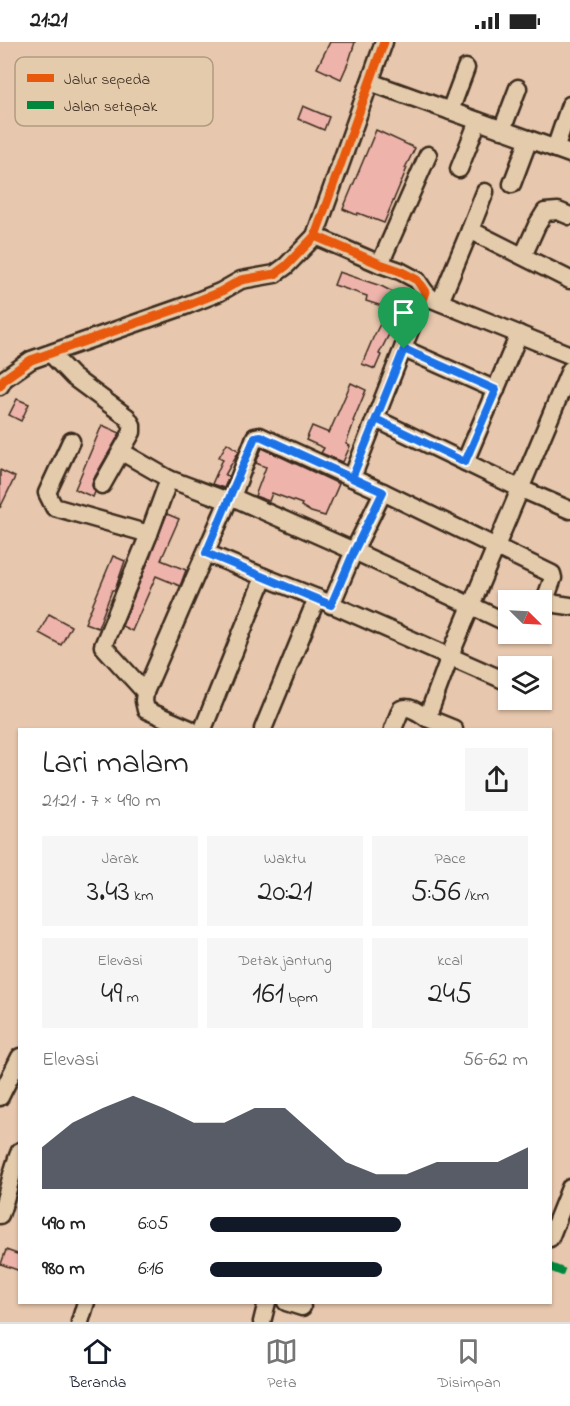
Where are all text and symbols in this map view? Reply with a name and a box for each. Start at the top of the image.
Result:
text: 21:21 [30,5,68,37]
legend [15,57,213,126]
text: Jalur sepeda [64,68,150,92]
text: Jalan setapak [64,95,158,119]
pin [378,287,429,349]
icon: arrive [387,296,420,329]
north arrow [498,590,552,644]
map controls [498,590,552,710]
button: layers [498,656,552,710]
text: Lari malam [42,740,189,788]
button: share [465,748,528,811]
text: 21:21 · 7 × 490 m [42,787,161,816]
text: Jarak [101,847,139,871]
text: Waktu [264,847,306,871]
text: Pace [434,847,466,871]
text: 3.43 [87,871,130,915]
text: 20:21 [258,871,312,915]
text: 5:56 [411,871,461,915]
text: km [130,884,153,908]
text: /km [461,884,489,908]
text: Elevasi [97,949,143,973]
text: Detak jantung [238,949,332,973]
text: kcal [437,949,463,973]
text: 49 [101,973,122,1017]
text: 161 [252,973,284,1017]
text: 245 [428,973,472,1017]
text: m [122,986,139,1010]
text: bpm [284,986,318,1010]
text: Elevasi [42,1046,99,1075]
text: 56–62 m [463,1046,528,1075]
text: 490 m [42,1210,85,1239]
text: 6:05 [138,1210,169,1239]
text: 980 m [42,1255,85,1284]
text: 6:16 [138,1255,164,1284]
tab: Beranda [69,1335,127,1395]
tab: Peta [265,1335,298,1395]
tab: Disimpan [437,1335,501,1395]

